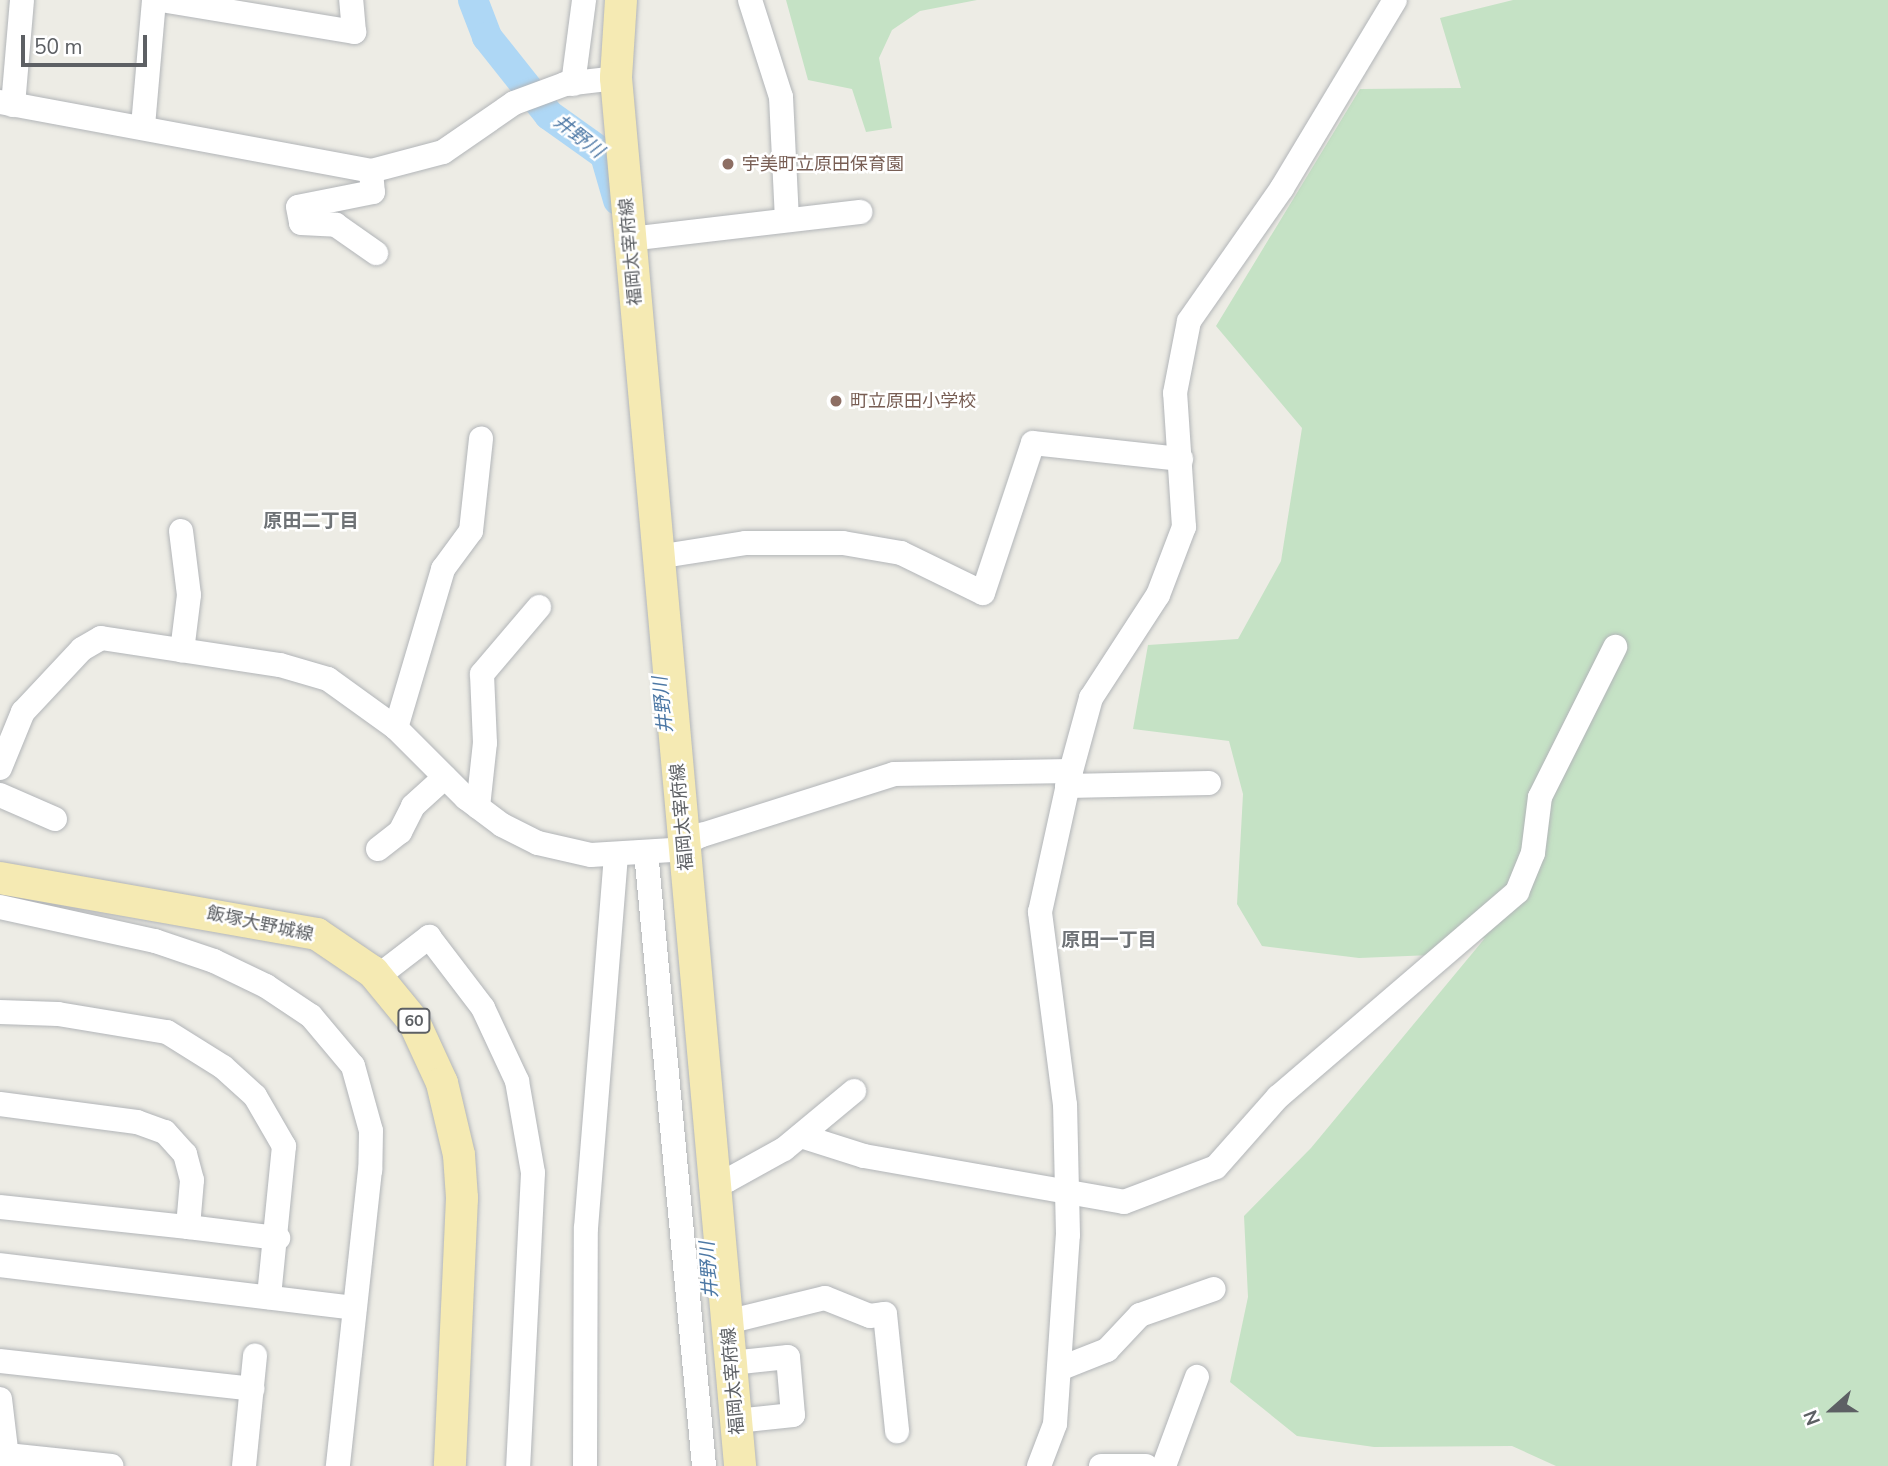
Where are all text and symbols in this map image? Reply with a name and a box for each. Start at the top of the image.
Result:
scale bar [24,21,150,65]
text: 50 m [34,33,83,61]
water label: 井野川 [549,110,607,164]
place label: 宇美町立原田保育園 [742,153,904,175]
marker: 宇美町立原田保育園 [720,156,736,172]
street label: 福岡太宰府線 [616,197,646,307]
place label: 町立原田小学校 [850,390,976,412]
marker: 町立原田小学校 [828,393,844,409]
district label: 原田二丁目 [264,511,358,533]
water label: 井野川 [650,675,678,735]
street label: 福岡太宰府線 [667,762,697,872]
street label: 飯塚大野城線 [205,902,315,946]
district label: 原田一丁目 [1062,930,1156,952]
road number: 60 [396,1009,432,1034]
water label: 井野川 [697,1241,723,1299]
street label: 福岡太宰府線 [718,1326,748,1436]
north arrow [1797,1375,1867,1445]
text: N [1798,1406,1827,1429]

